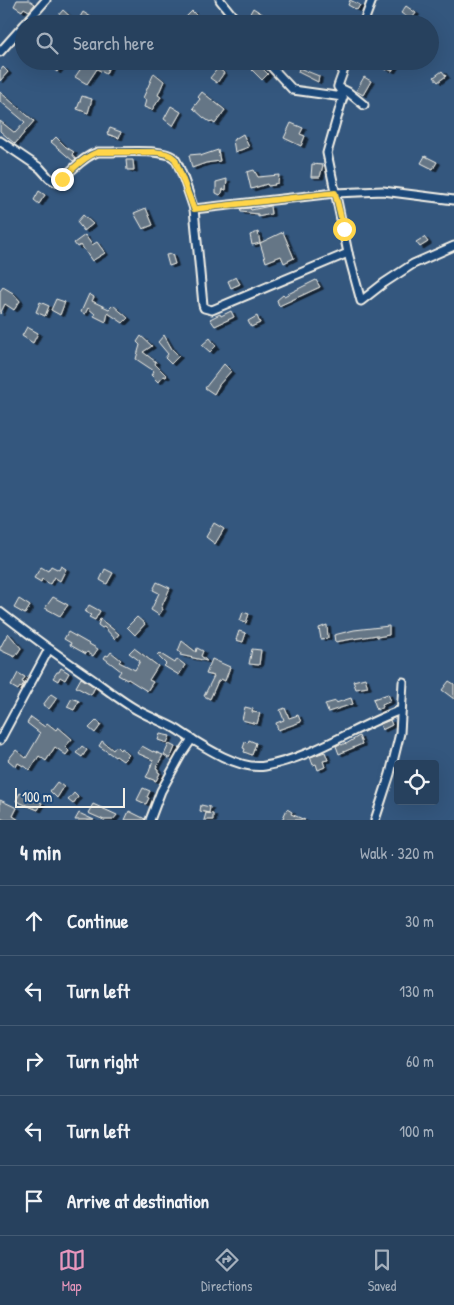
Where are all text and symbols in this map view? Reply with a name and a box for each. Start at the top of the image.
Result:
search box [15,15,439,70]
icon: search [33,29,61,57]
text: Search here [73,30,154,56]
route end [51,168,74,191]
route start [333,218,356,241]
map controls [394,760,439,805]
button: locate [394,760,439,805]
scale bar [15,785,125,808]
text: 100 m [22,787,52,806]
text: 4 min [20,838,61,867]
text: Walk · 320 m [360,842,434,864]
icon: ahead [20,907,48,935]
text: Continue [67,908,128,934]
text: 30 m [405,910,434,932]
icon: left [20,977,48,1005]
text: Turn left [67,978,130,1004]
text: 130 m [399,980,434,1002]
icon: right [20,1047,48,1075]
text: Turn right [67,1048,138,1074]
text: 60 m [406,1050,434,1072]
icon: left [20,1117,48,1145]
text: Turn left [67,1118,130,1144]
text: 100 m [399,1120,434,1142]
icon: arrive [20,1187,48,1215]
text: Arrive at destination [67,1188,209,1214]
tab: Map [58,1246,86,1295]
tab: Directions [201,1246,252,1295]
tab: Saved [368,1246,396,1295]

